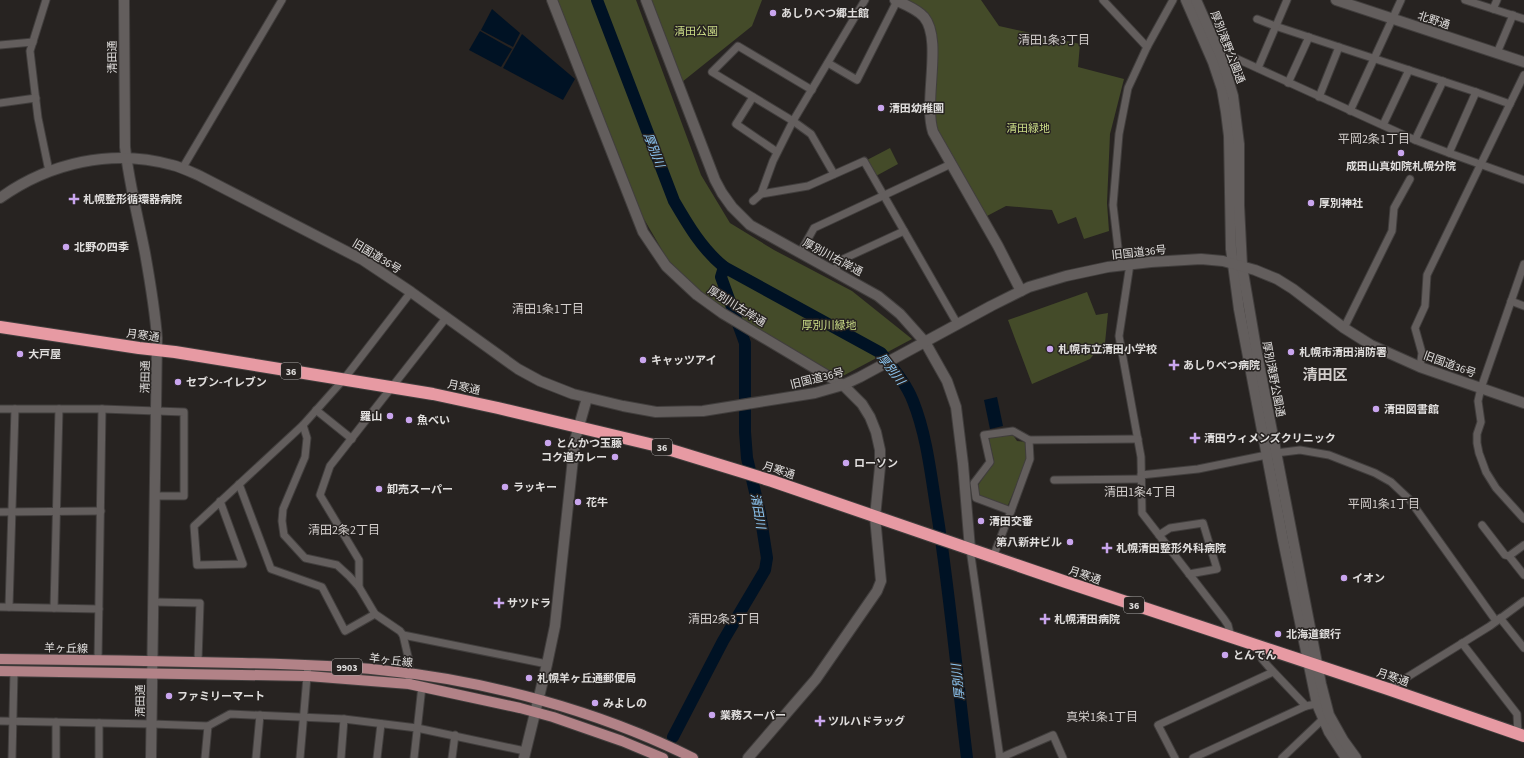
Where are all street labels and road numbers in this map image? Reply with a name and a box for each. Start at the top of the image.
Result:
street label: 北野通 [1416,8,1452,33]
street label: 厚別滝野公園通 [1207,9,1248,86]
street label: 清田通 [105,40,120,74]
street label: 厚別川右岸通 [800,235,865,280]
street label: 旧国道36号 [349,236,404,277]
street label: 旧国道36号 [1111,242,1167,263]
street label: 厚別川左岸通 [705,283,769,330]
street label: 月寒通 [126,326,160,345]
street label: 厚別滝野公園通 [1259,340,1288,418]
street label: 旧国道36号 [1421,348,1478,381]
street label: 清田通 [138,360,153,394]
road number: 36 [281,363,301,379]
street label: 旧国道36号 [789,365,846,392]
street label: 月寒通 [446,377,482,398]
road number: 36 [652,439,672,455]
street label: 月寒通 [761,458,797,483]
street label: 月寒通 [1067,563,1103,588]
road number: 36 [1124,597,1144,613]
street label: 羊ヶ丘線 [44,641,88,656]
street label: 羊ヶ丘線 [368,650,414,671]
road number: 9903 [332,659,362,675]
street label: 月寒通 [1375,665,1411,690]
street label: 清田通 [133,685,148,718]

